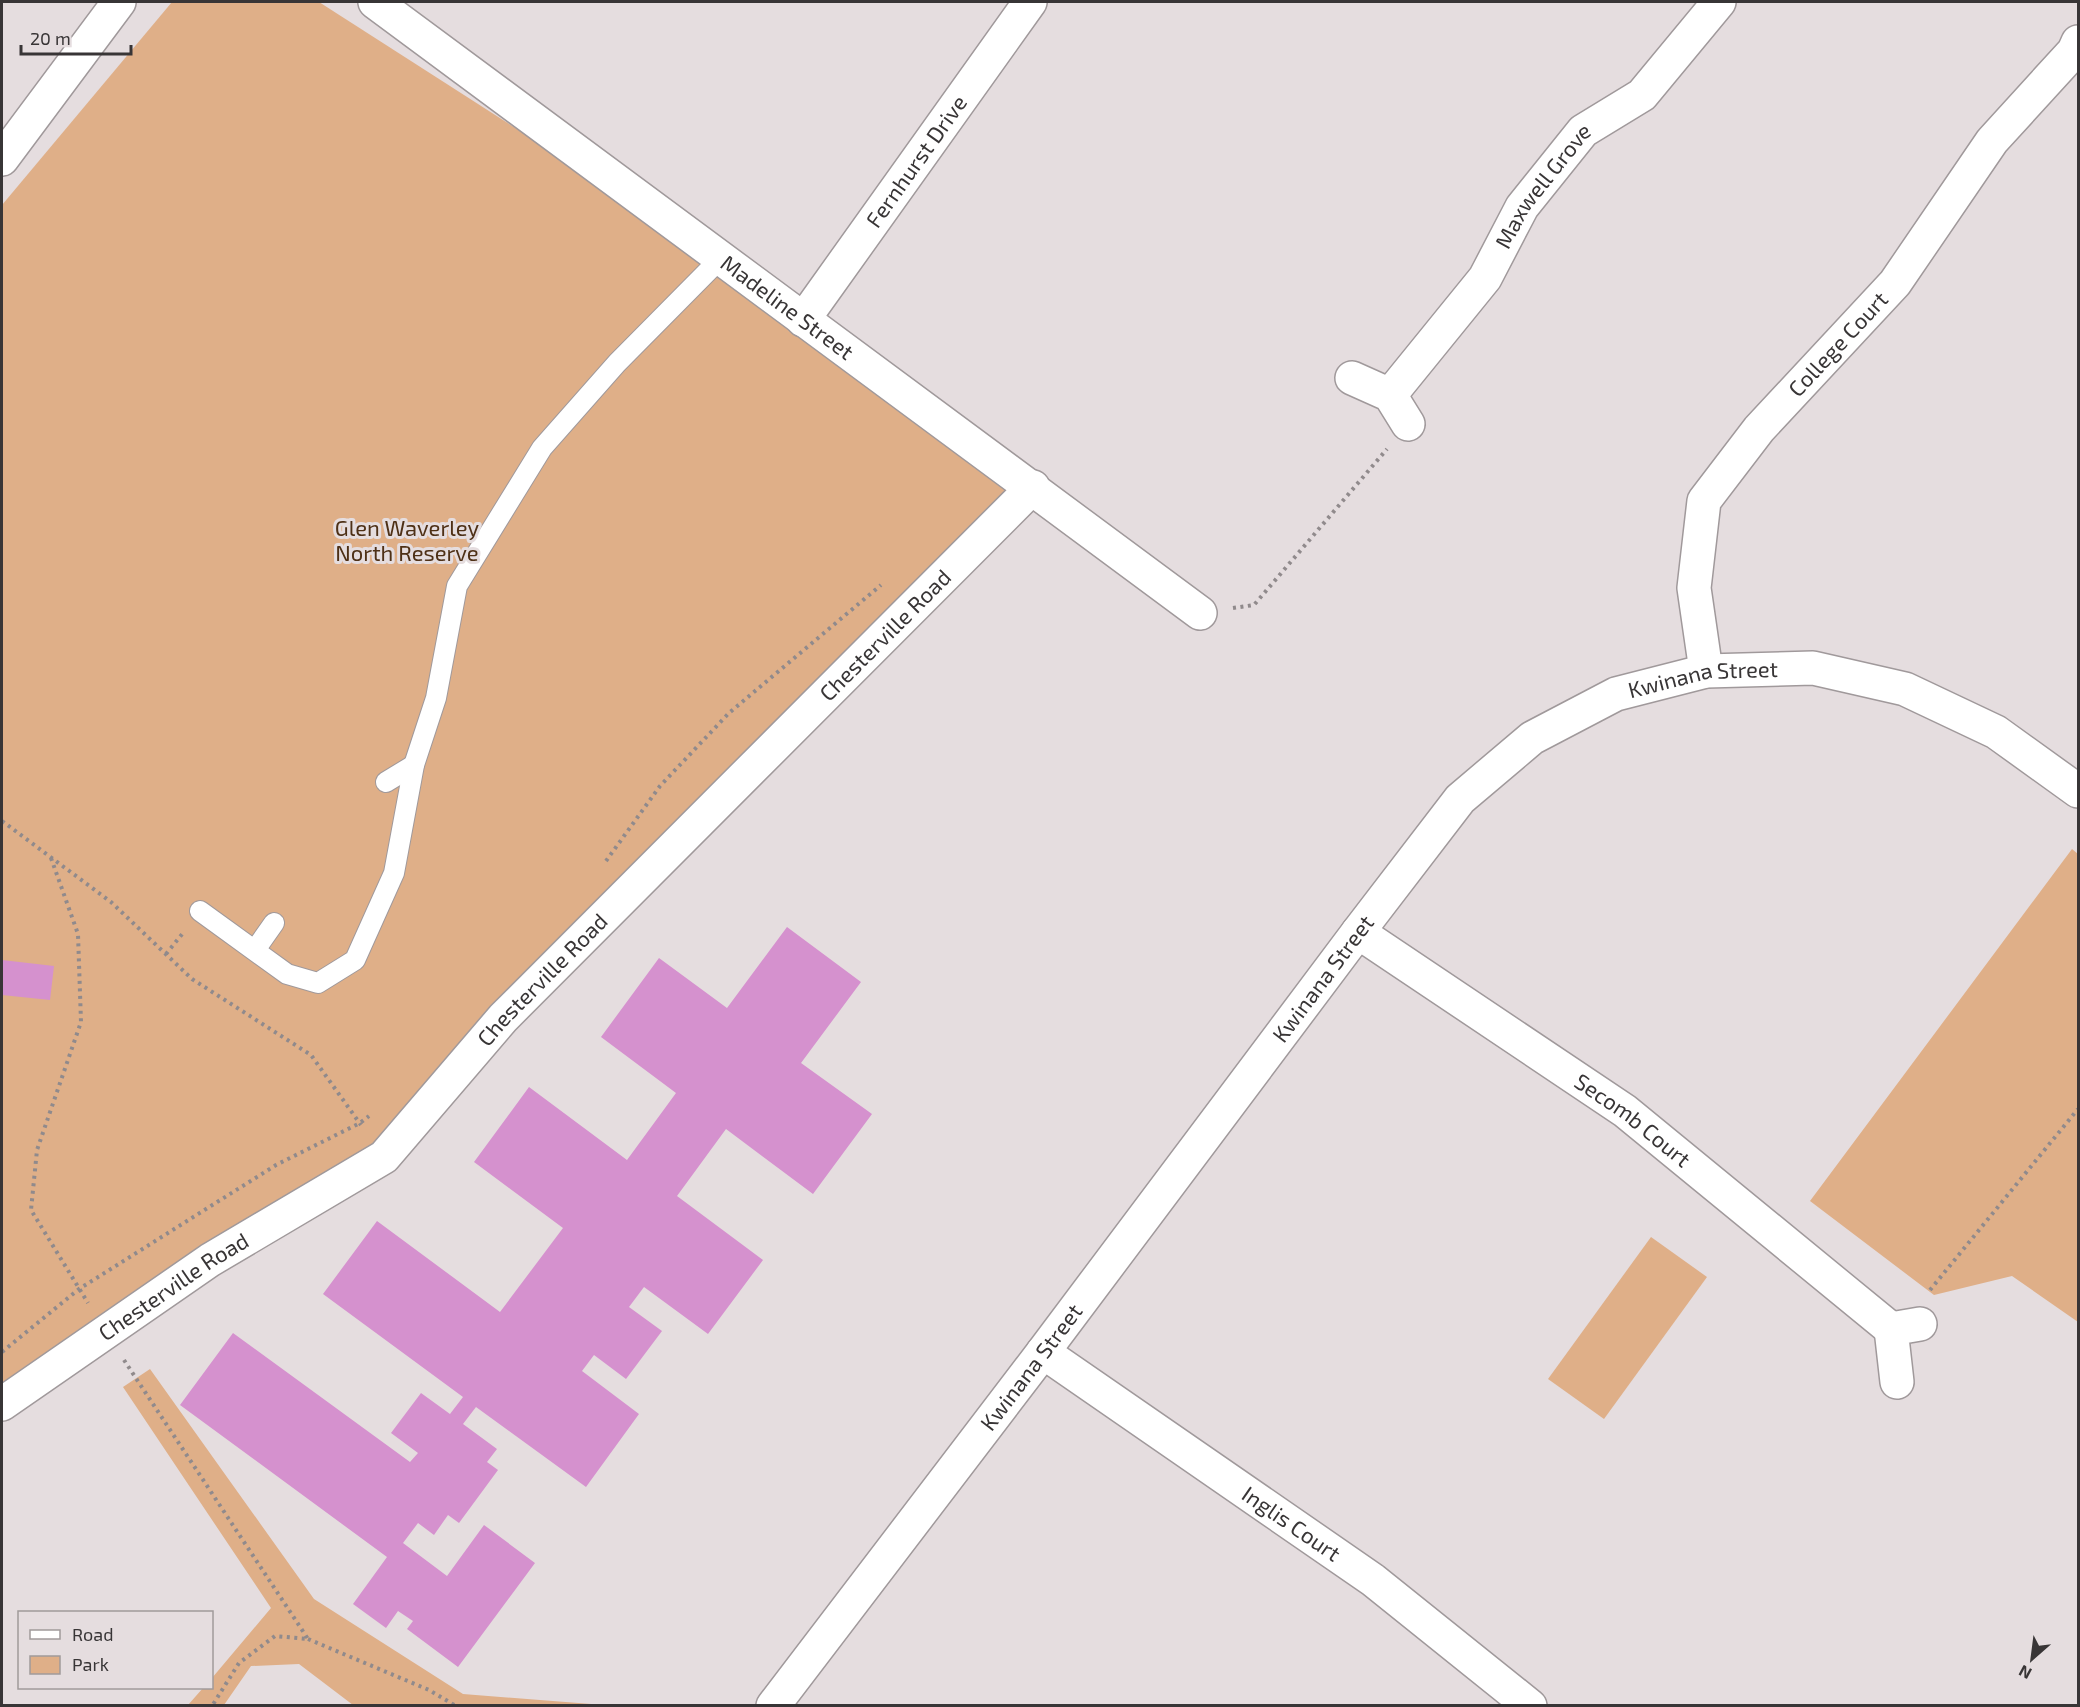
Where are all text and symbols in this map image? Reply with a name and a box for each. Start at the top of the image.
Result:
scale bar [21,18,130,56]
text: 20 m [30,27,71,49]
street label: Fernhurst Drive [860,90,971,232]
street label: Maxwell Grove [1489,116,1594,252]
street label: Madeline Street [716,249,859,364]
street label: College Court [1782,286,1892,401]
park label: Glen Waverley North Reserve [335,514,480,565]
street label: Chesterville Road [813,563,955,706]
street label: Kwinana Street [1625,655,1778,702]
street label: Chesterville Road [471,907,612,1051]
street label: Kwinana Street [1266,909,1378,1047]
street label: Secomb Court [1570,1067,1696,1172]
street label: Chesterville Road [93,1226,253,1345]
street label: Kwinana Street [974,1298,1087,1435]
street label: Inglis Court [1238,1480,1346,1566]
legend [18,1611,213,1689]
text: Road [72,1623,113,1645]
north arrow [2002,1629,2062,1689]
text: Park [72,1653,109,1675]
text: N [2015,1662,2034,1684]

